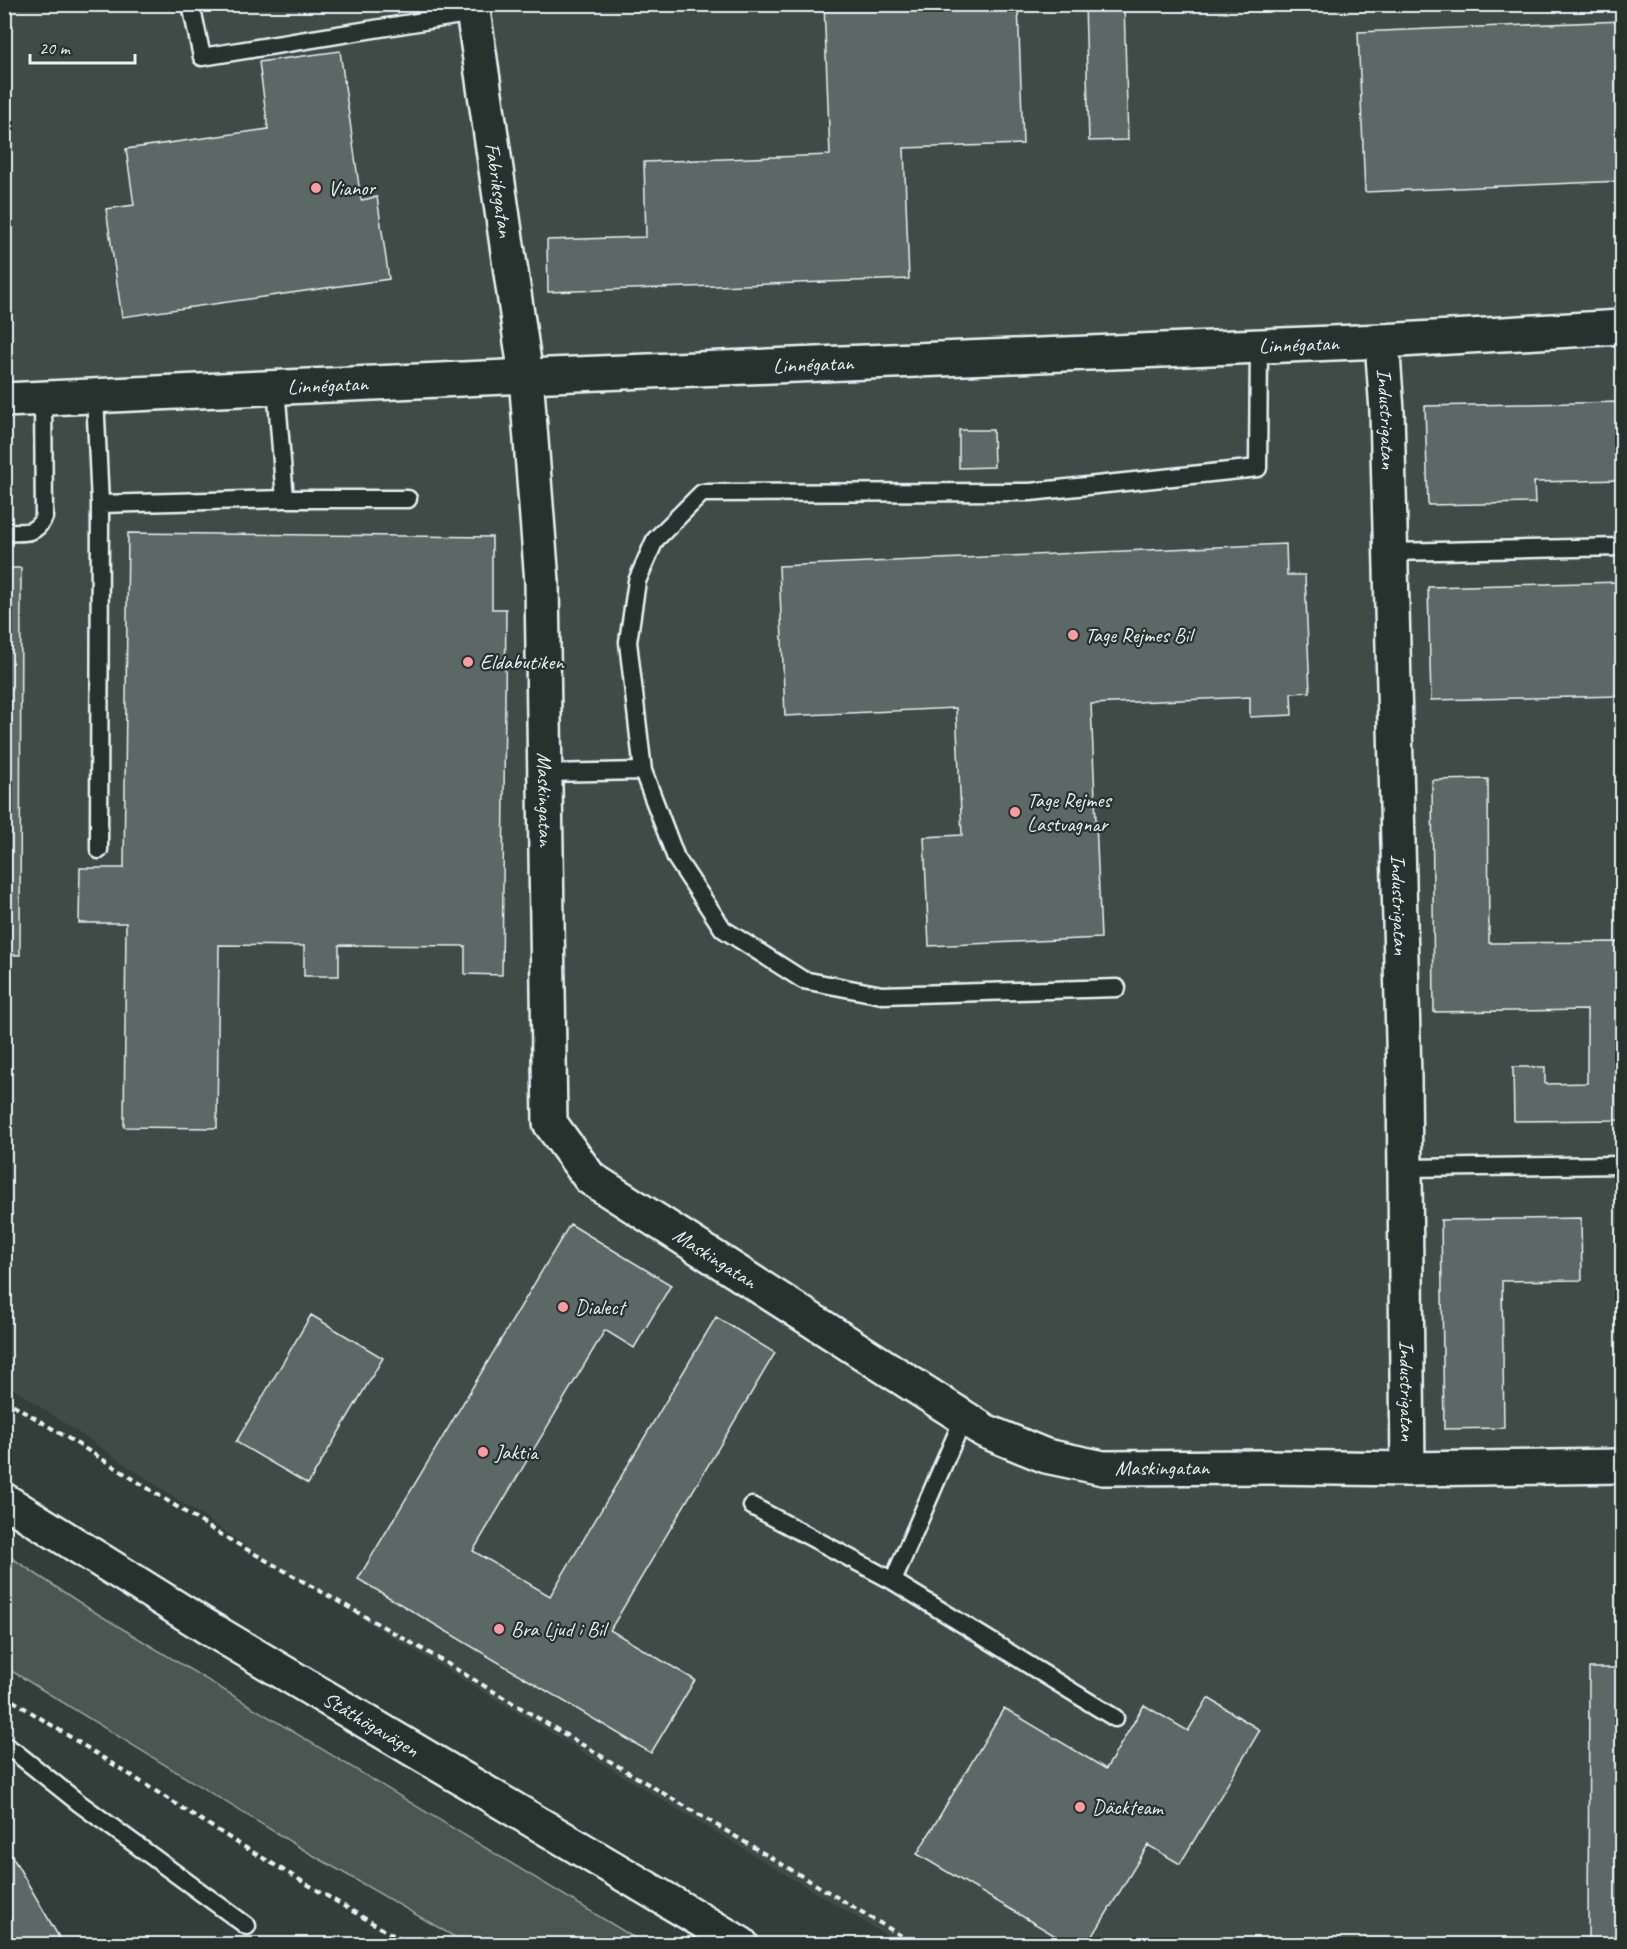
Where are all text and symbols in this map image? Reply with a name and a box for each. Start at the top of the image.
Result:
scale bar [30,27,135,65]
text: 20 m [39,37,72,59]
street label: Fabriksgatan [479,141,519,240]
place label: Vianor [328,175,377,201]
marker: Vianor [309,181,323,195]
street label: Linnégatan [1258,330,1341,359]
street label: Linnégatan [773,350,855,379]
street label: Industrigatan [1371,367,1401,470]
street label: Linnégatan [287,370,370,400]
place label: Tage Rejmes Bil [1085,622,1196,648]
marker: Tage Rejmes Bil [1066,628,1080,642]
place label: Eldabutiken [480,649,565,675]
marker: Eldabutiken [461,655,475,669]
street label: Maskingatan [532,752,559,848]
place label: Tage Rejmes Lastvagnar [1027,787,1112,837]
marker: Tage Rejmes Lastvagnar [1008,805,1022,819]
street label: Industrigatan [1385,854,1414,956]
street label: Maskingatan [668,1222,763,1295]
place label: Dialect [575,1294,628,1320]
marker: Dialect [556,1300,570,1314]
street label: Industrigatan [1394,1340,1421,1442]
place label: Jaktia [494,1439,540,1465]
marker: Jaktia [476,1445,490,1459]
street label: Maskingatan [1115,1454,1211,1481]
place label: Bra Ljud i Bil [511,1616,609,1642]
marker: Bra Ljud i Bil [492,1622,506,1636]
street label: Ståthögavägen [318,1686,424,1763]
place label: Däckteam [1092,1794,1165,1820]
marker: Däckteam [1073,1800,1087,1814]

